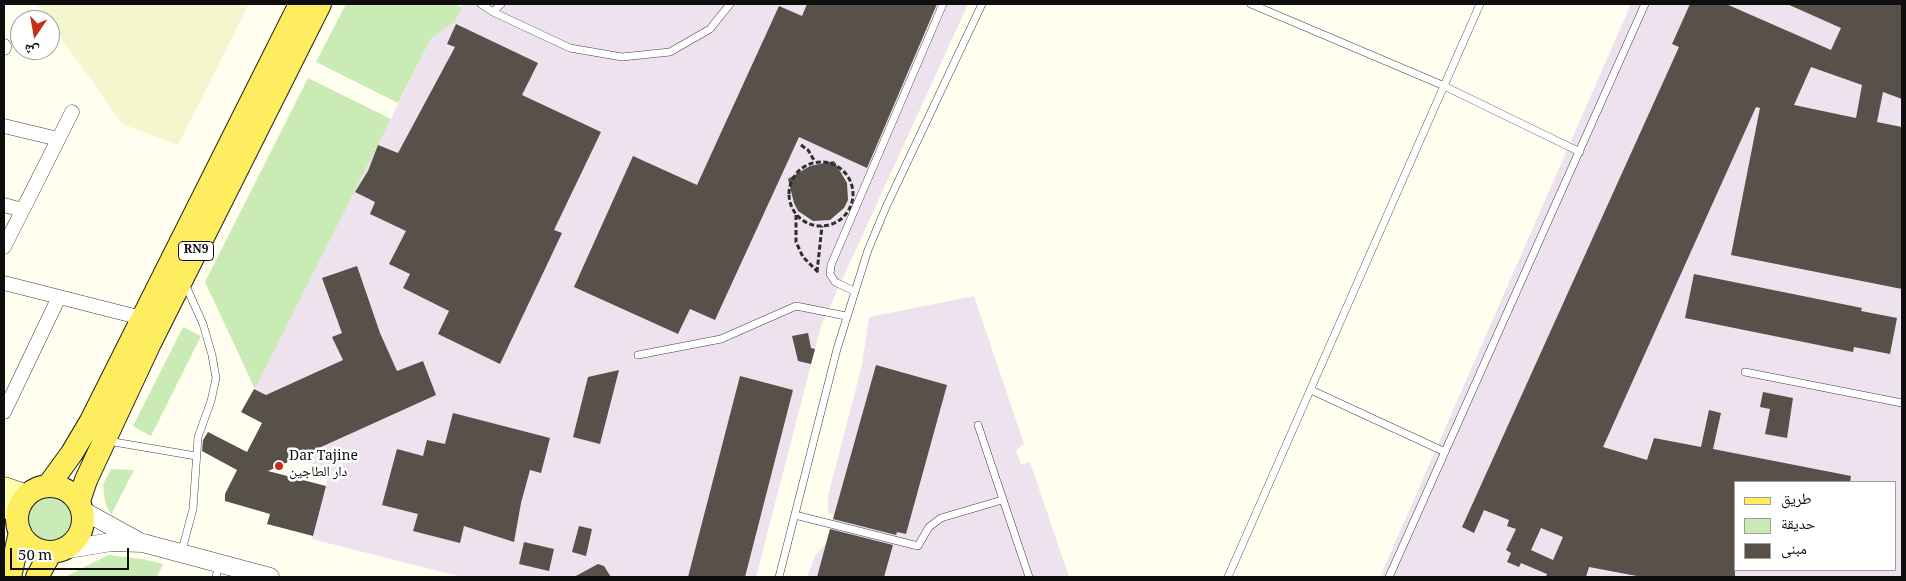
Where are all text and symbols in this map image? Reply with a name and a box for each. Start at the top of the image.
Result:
north arrow [10,10,60,60]
text: ش [22,35,42,62]
road number: RN9 [178,242,214,260]
place label: Dar Tajine دار الطاجين [289,450,358,482]
marker: Dar Tajine دار الطاجين [273,460,285,472]
legend [1734,481,1896,571]
text: طريق [1781,488,1812,514]
text: حديقة [1781,513,1815,539]
scale bar [12,538,131,570]
text: مبنى [1781,538,1807,564]
text: 50 m [18,544,52,570]

